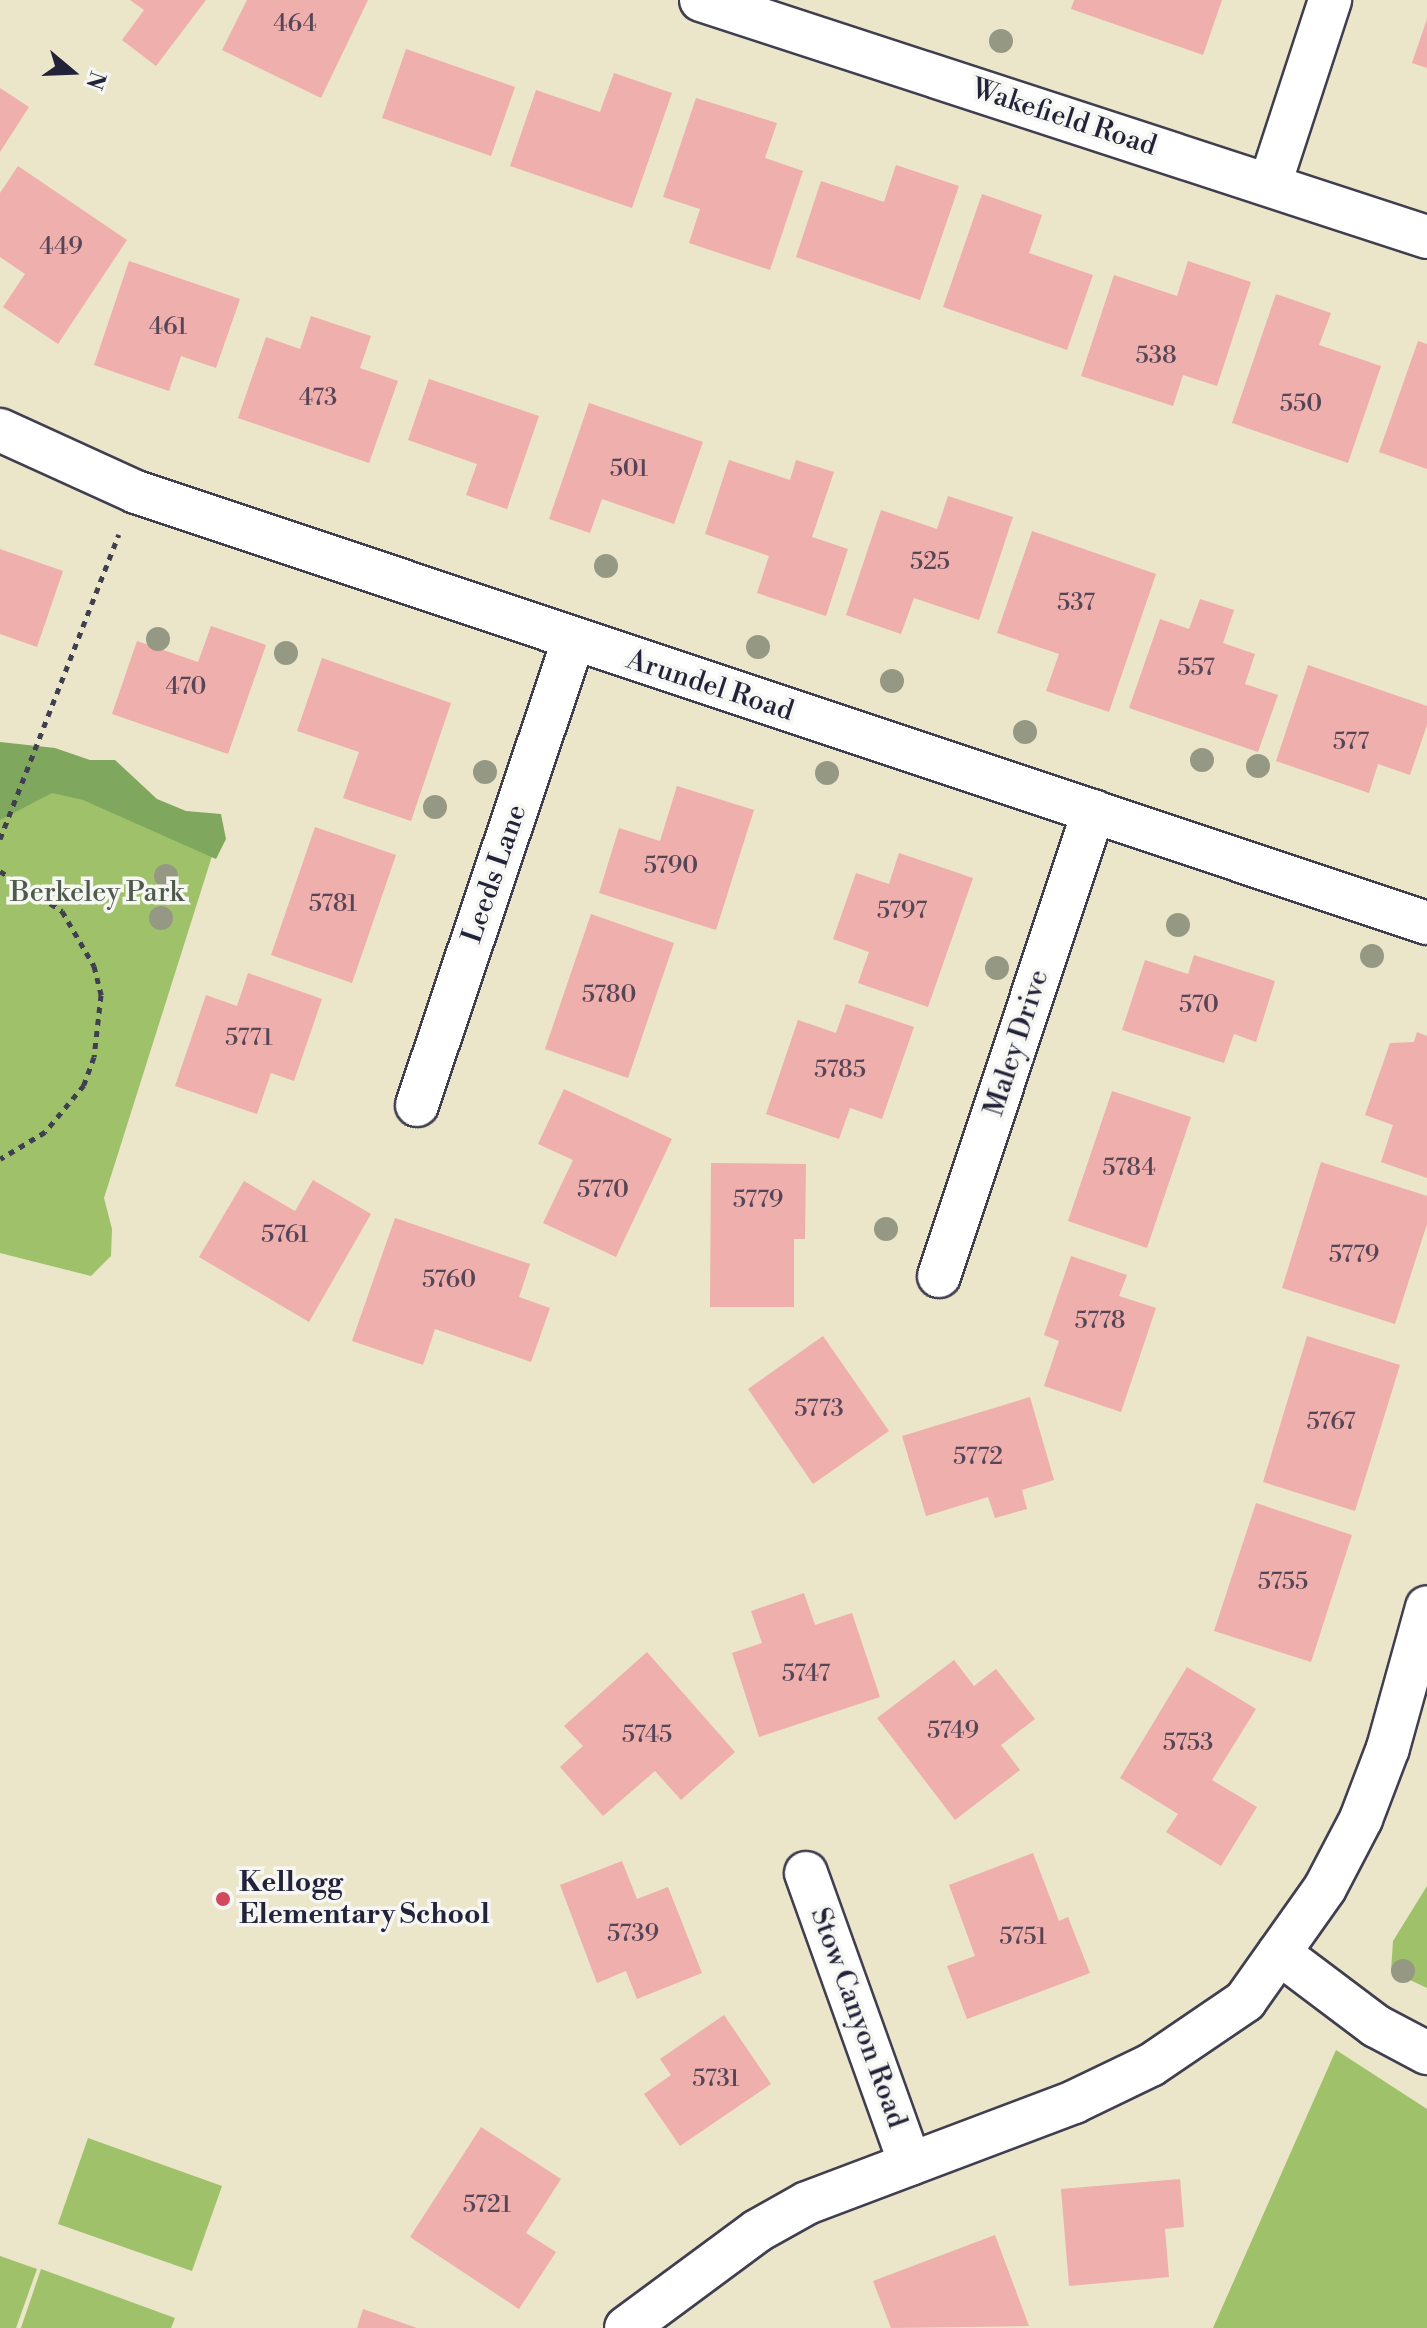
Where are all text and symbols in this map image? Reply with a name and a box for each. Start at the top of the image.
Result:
house number: 464 [273,11,317,39]
north arrow [32,32,112,112]
text: N [80,67,111,93]
street label: Wakefield Road [967,72,1161,164]
house number: 449 [39,234,83,262]
house number: 461 [149,314,187,342]
house number: 538 [1135,343,1177,371]
house number: 473 [299,385,337,413]
house number: 550 [1280,391,1322,419]
house number: 501 [610,456,648,484]
house number: 525 [910,549,950,577]
house number: 537 [1057,590,1095,618]
street label: Arundel Road [622,643,798,729]
house number: 557 [1177,655,1215,683]
house number: 470 [166,674,206,702]
house number: 577 [1333,729,1369,757]
street label: Leeds Lane [456,800,534,948]
house number: 5790 [644,853,698,881]
park label: Berkeley Park [10,876,184,910]
house number: 5781 [309,891,357,919]
house number: 5797 [877,898,927,926]
street label: Maley Drive [978,966,1056,1120]
house number: 5780 [582,982,636,1010]
house number: 570 [1179,992,1219,1020]
house number: 5771 [225,1025,273,1053]
house number: 5785 [814,1057,866,1085]
house number: 5784 [1102,1155,1156,1183]
house number: 5770 [577,1177,629,1205]
house number: 5779 [733,1187,783,1215]
house number: 5761 [261,1222,309,1250]
house number: 5779 [1329,1242,1379,1270]
house number: 5760 [422,1267,476,1295]
house number: 5778 [1075,1308,1125,1336]
house number: 5773 [794,1396,844,1424]
house number: 5767 [1306,1409,1356,1437]
house number: 5772 [953,1444,1003,1472]
house number: 5755 [1258,1569,1308,1597]
house number: 5747 [782,1661,830,1689]
house number: 5749 [927,1718,979,1746]
house number: 5745 [622,1722,672,1750]
house number: 5753 [1163,1730,1213,1758]
place label: Kellogg Elementary School [239,1866,490,1932]
marker: Kellogg Elementary School [214,1890,232,1908]
street label: Stow Canyon Road [803,1903,913,2133]
house number: 5739 [607,1921,659,1949]
house number: 5751 [999,1924,1047,1952]
house number: 5731 [692,2066,740,2094]
house number: 5721 [463,2192,511,2220]

